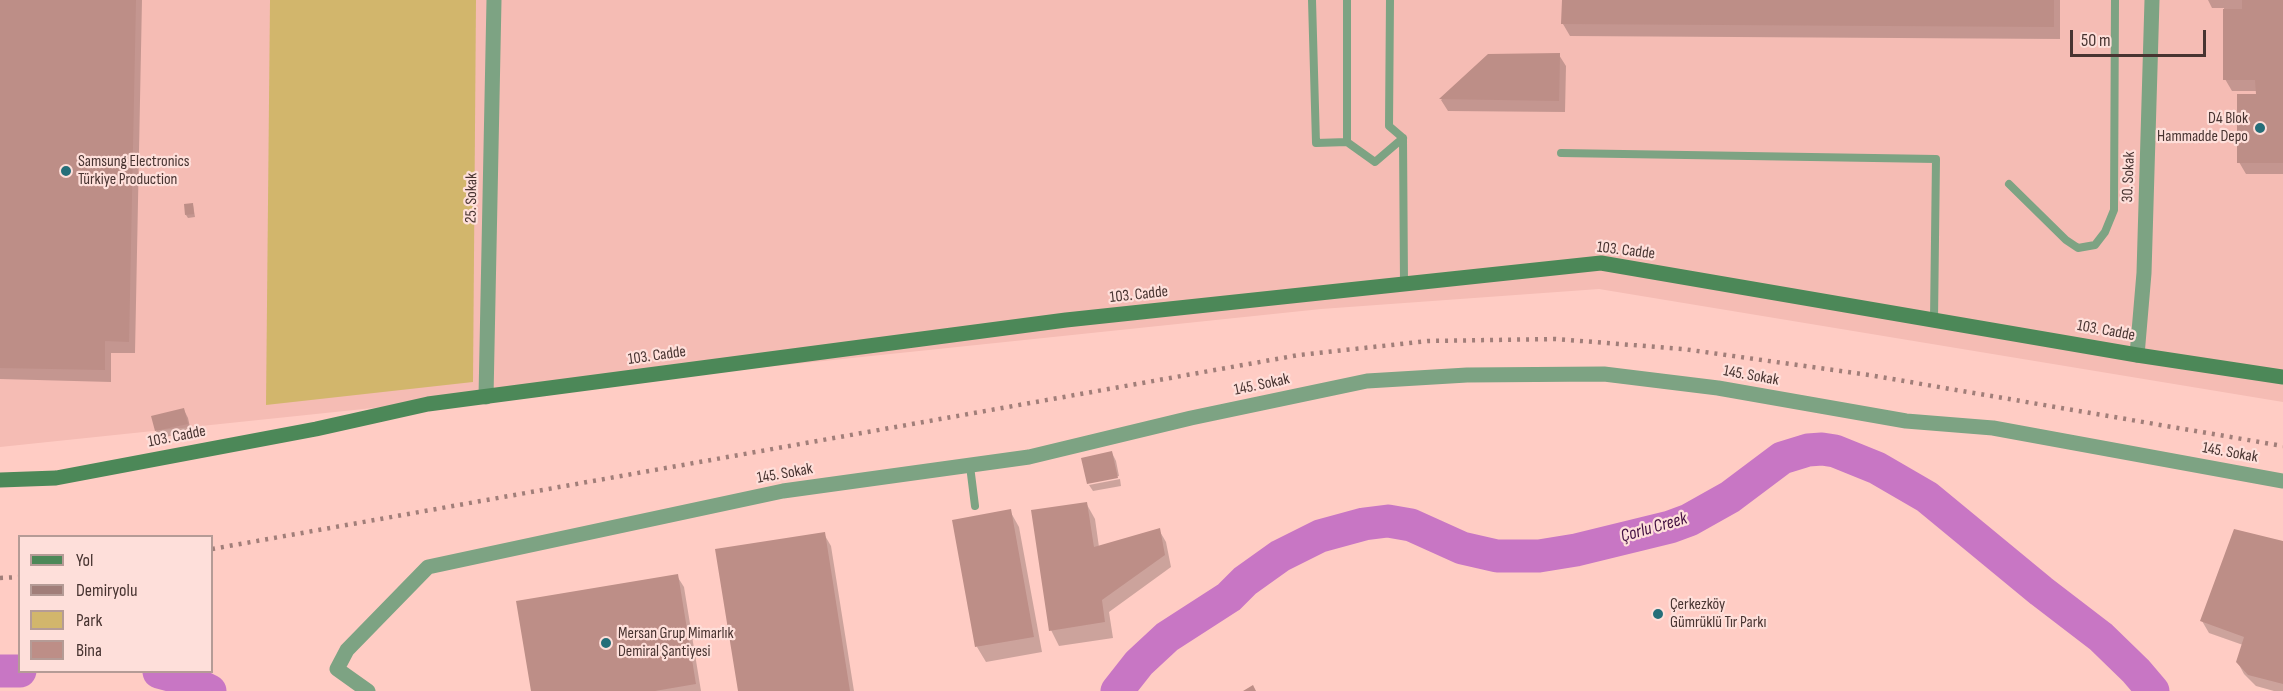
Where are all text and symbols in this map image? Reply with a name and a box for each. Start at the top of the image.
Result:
scale bar [2073,18,2210,56]
text: 50 m [2081,30,2111,51]
place label: D4 Blok Hammadde Depo [2157,109,2248,147]
marker: D4 Blok Hammadde Depo [2253,121,2267,135]
street label: 30. Sokak [2119,151,2139,203]
place label: Samsung Electronics Türkiye Production [78,152,190,190]
marker: Samsung Electronics Türkiye Production [59,164,73,178]
street label: 25. Sokak [462,173,482,223]
street label: 103. Cadde [1596,238,1656,264]
street label: 103. Cadde [1109,282,1169,308]
street label: 103. Cadde [2076,316,2136,346]
street label: 103. Cadde [627,342,687,370]
street label: 145. Sokak [1722,362,1780,390]
street label: 145. Sokak [1233,370,1291,400]
street label: 103. Cadde [146,422,208,452]
street label: 145. Sokak [2201,439,2259,467]
street label: 145. Sokak [756,460,814,488]
water label: Çorlu Creek [1618,508,1690,548]
legend [18,535,213,673]
text: Yol [76,550,93,571]
text: Demiryolu [76,580,137,601]
place label: Çerkezköy Gümrüklü Tır Parkı [1670,595,1766,633]
marker: Çerkezköy Gümrüklü Tır Parkı [1651,607,1665,621]
text: Park [76,610,102,631]
place label: Mersan Grup Mimarlık Demiral Şantiyesi [618,624,734,662]
marker: Mersan Grup Mimarlık Demiral Şantiyesi [599,636,613,650]
text: Bina [76,640,102,661]

